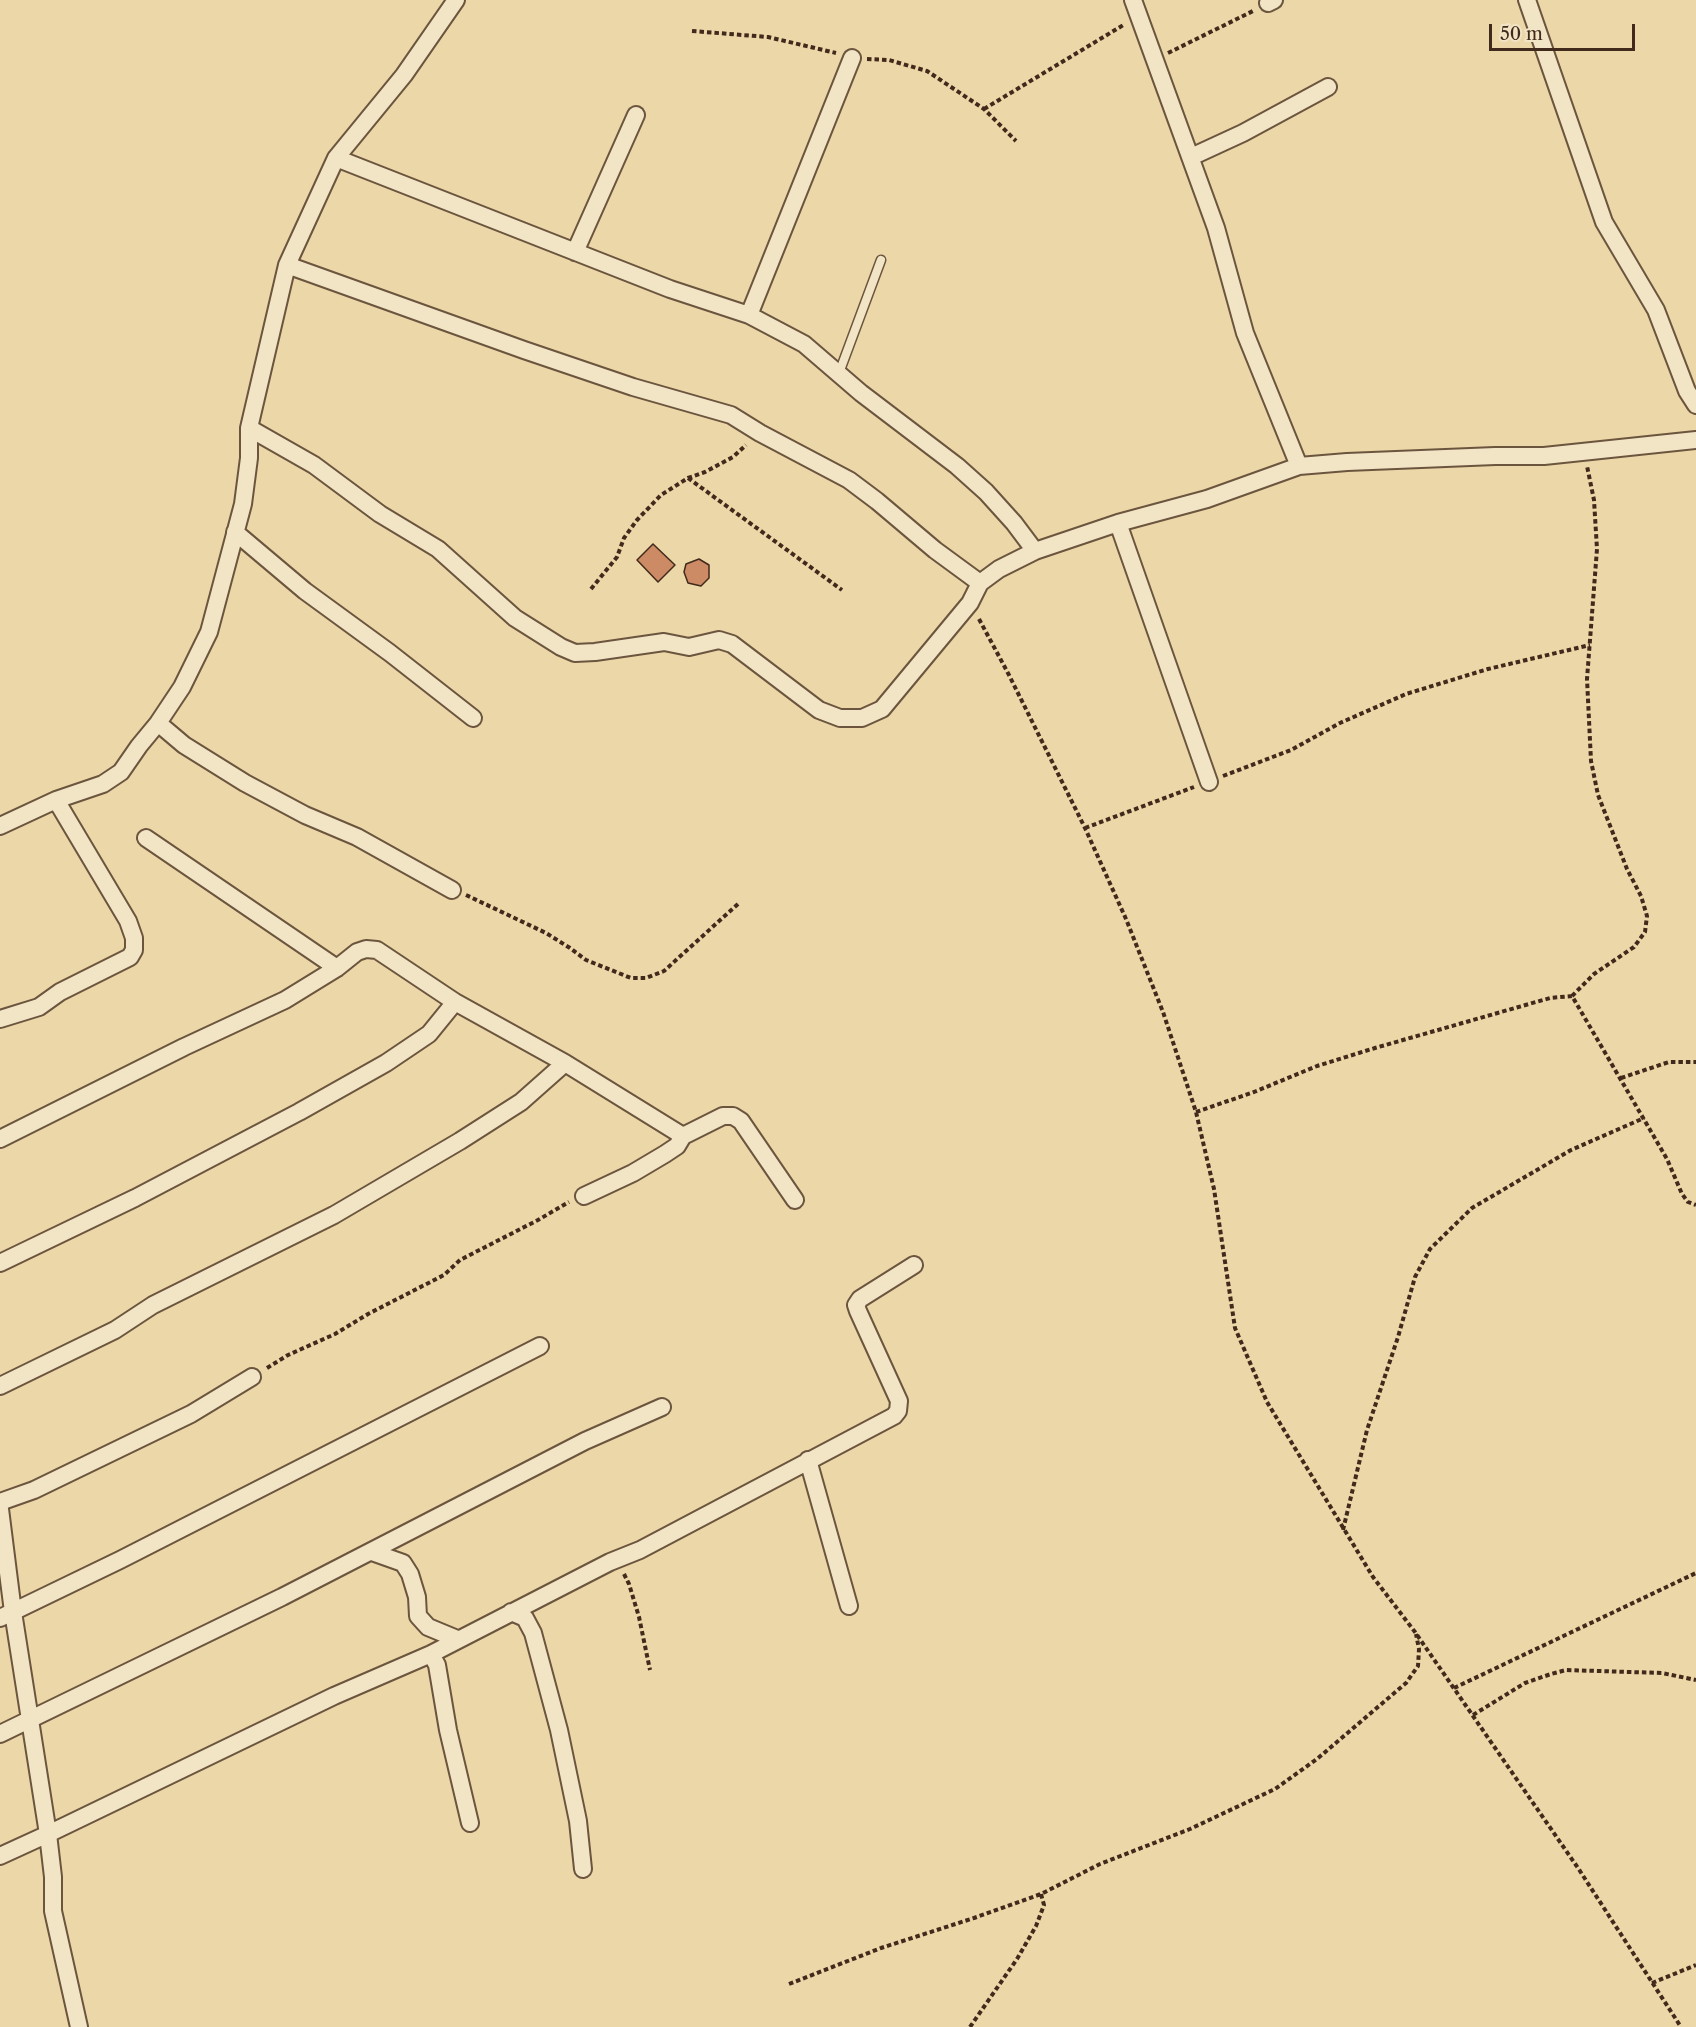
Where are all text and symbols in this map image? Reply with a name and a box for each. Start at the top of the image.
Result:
scale bar [1492,12,1638,50]
text: 50 m [1500,23,1543,45]

